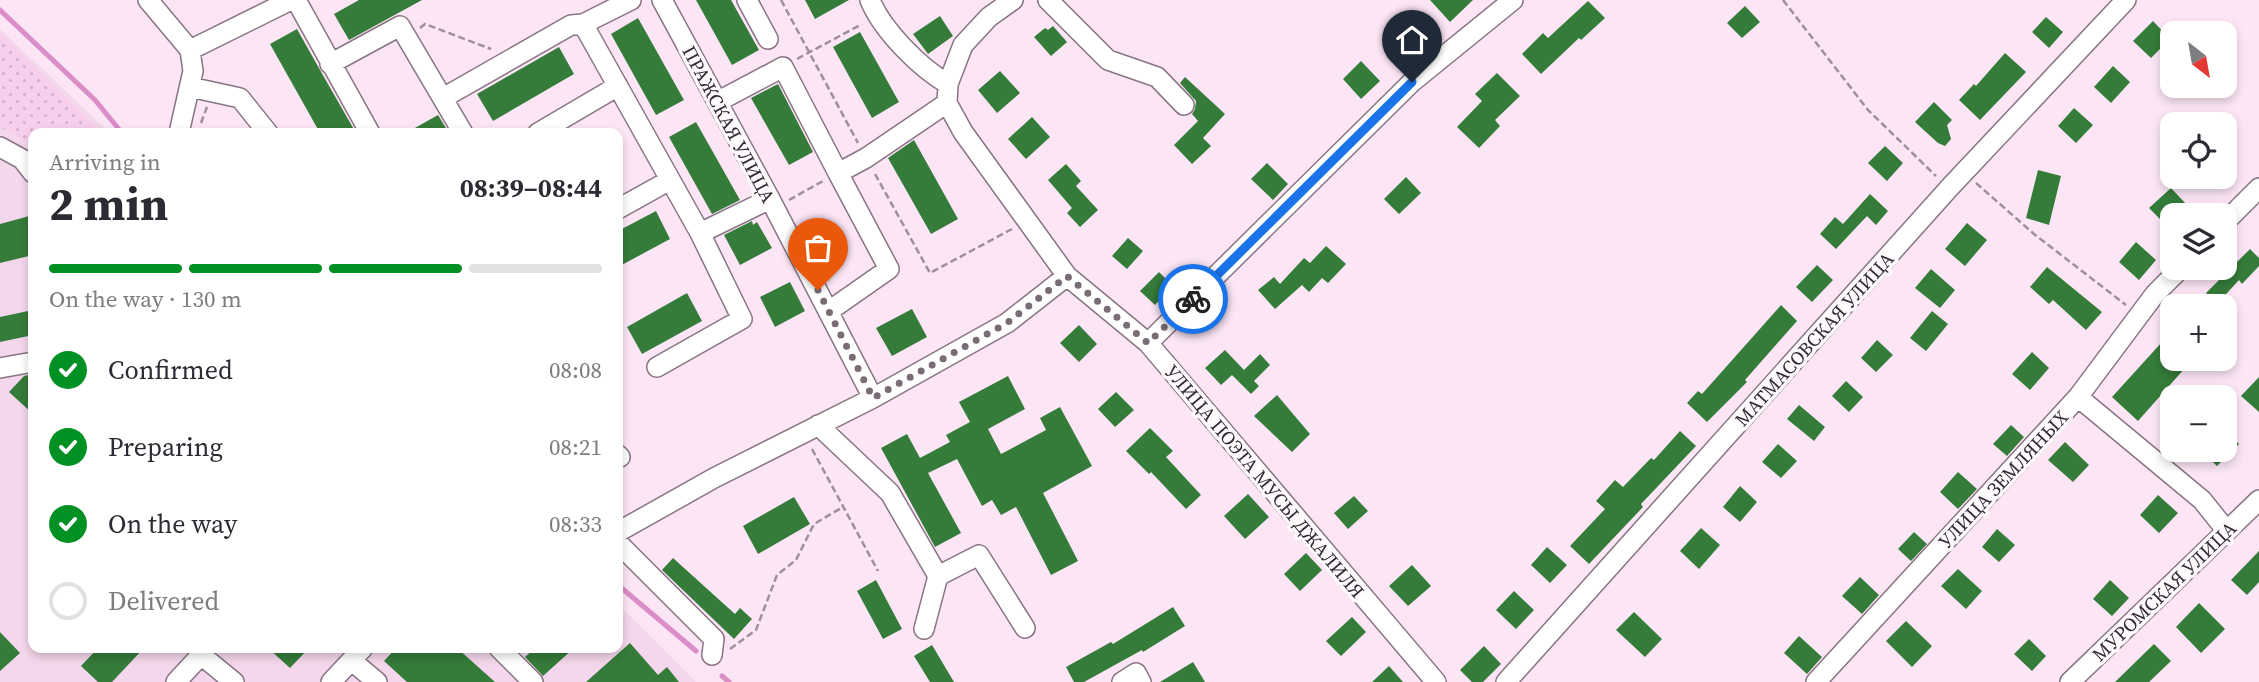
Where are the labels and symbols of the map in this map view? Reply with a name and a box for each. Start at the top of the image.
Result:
pin [1382,10,1442,82]
north arrow [2160,21,2236,98]
street label: ПРАЖСКАЯ УЛИЦА [677,41,782,208]
pin [788,218,848,290]
street label: МАТМАСОВСКАЯ УЛИЦА [1729,246,1900,432]
courier [1158,264,1228,334]
street label: УЛИЦА ПОЭТА МУСЫ ДЖАЛИЛЯ [1160,359,1370,603]
street label: УЛИЦА ЗЕМЛЯНЫХ [1932,404,2074,554]
street label: МУРОМСКАЯ УЛИЦА [2086,515,2242,667]

